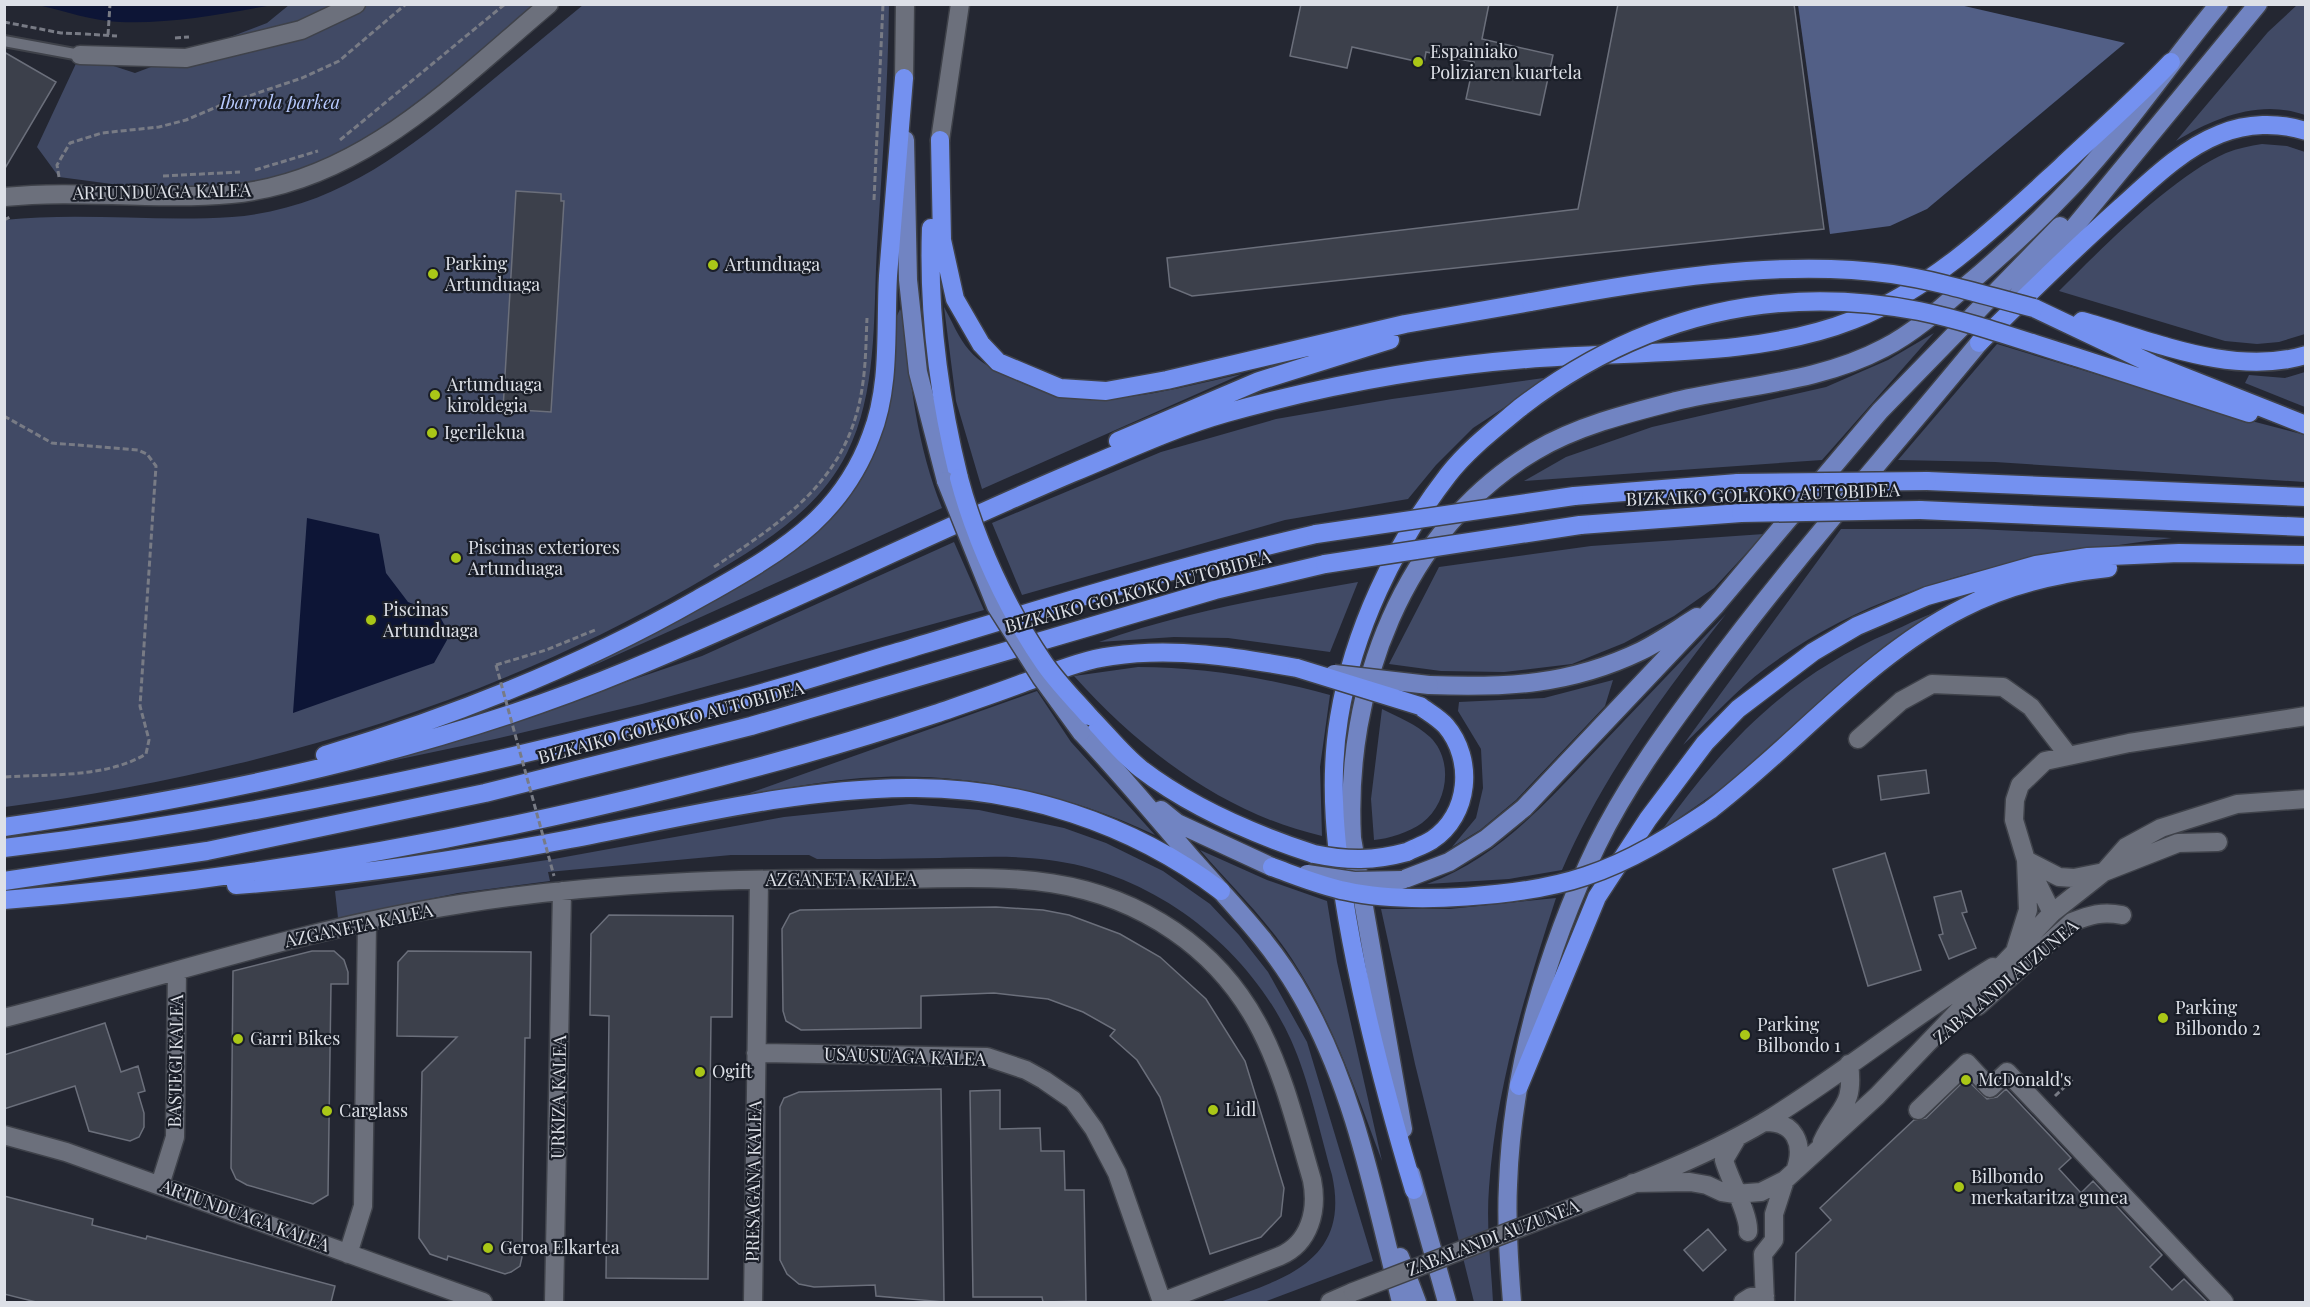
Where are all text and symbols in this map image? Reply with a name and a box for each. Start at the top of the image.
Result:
place label: Espainiako Poliziaren kuartela [1430,39,1582,84]
marker: Espainiako Poliziaren kuartela [1411,55,1425,69]
park label: Ibarrola parkea [219,90,340,114]
street label: ARTUNDUAGA KALEA [71,177,252,205]
place label: Parking Artunduaga [444,251,540,296]
place label: Artunduaga [724,252,820,276]
marker: Artunduaga [706,258,720,272]
marker: Parking Artunduaga [426,267,440,281]
place label: Artunduaga kiroldegia [446,372,542,417]
marker: Artunduaga kiroldegia [428,388,442,402]
place label: Igerilekua [444,420,525,444]
marker: Igerilekua [425,426,439,440]
street label: BIZKAIKO GOLKOKO AUTOBIDEA [1625,477,1901,511]
place label: Piscinas exteriores Artunduaga [467,535,620,580]
street label: BIZKAIKO GOLKOKO AUTOBIDEA [1002,544,1274,638]
marker: Piscinas exteriores Artunduaga [449,551,463,565]
place label: Piscinas Artunduaga [382,597,478,642]
marker: Piscinas Artunduaga [364,613,378,627]
street label: BIZKAIKO GOLKOKO AUTOBIDEA [535,675,807,769]
street label: AZGANETA KALEA [764,867,917,891]
street label: AZGANETA KALEA [281,897,436,953]
street label: ZABALANDI AUZUNEA [1928,913,2083,1049]
street label: BASTEGI KALEA [162,994,188,1128]
place label: Parking Bilbondo 2 [2175,995,2261,1040]
marker: Parking Bilbondo 2 [2156,1011,2170,1025]
place label: Parking Bilbondo 1 [1757,1012,1841,1057]
place label: Garri Bikes [250,1026,340,1050]
marker: Parking Bilbondo 1 [1738,1028,1752,1042]
marker: Garri Bikes [231,1032,245,1046]
street label: URKIZA KALEA [545,1034,571,1159]
street label: USAUSUAGA KALEA [824,1041,987,1071]
place label: Ogift [712,1059,753,1083]
marker: Ogift [693,1065,707,1079]
place label: McDonald's [1978,1067,2072,1091]
marker: McDonald's [1959,1073,1973,1087]
place label: Lidl [1225,1097,1256,1121]
place label: Carglass [339,1098,408,1122]
street label: PRESAGANA KALEA [740,1099,766,1262]
marker: Lidl [1206,1103,1220,1117]
marker: Carglass [320,1104,334,1118]
place label: Bilbondo merkataritza gunea [1971,1164,2128,1209]
street label: ARTUNDUAGA KALEA [156,1173,334,1257]
marker: Bilbondo merkataritza gunea [1952,1180,1966,1194]
street label: ZABALANDI AUZUNEA [1403,1193,1583,1281]
place label: Geroa Elkartea [500,1235,620,1259]
marker: Geroa Elkartea [481,1241,495,1255]

